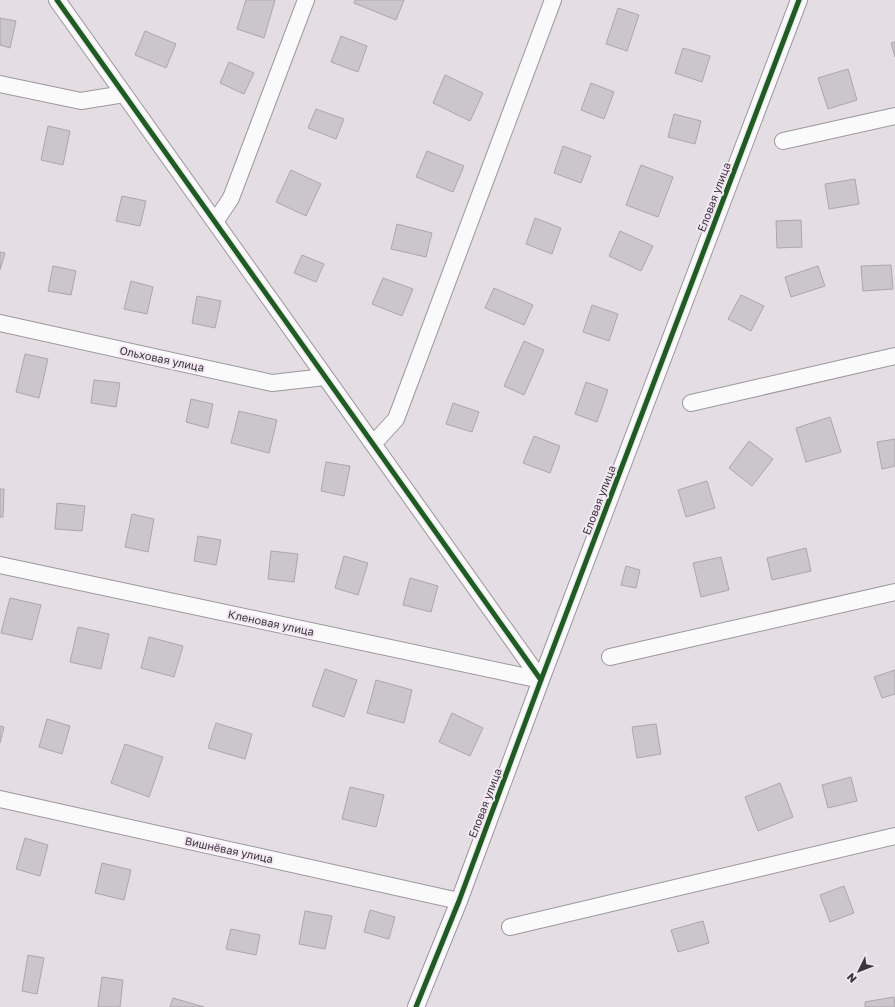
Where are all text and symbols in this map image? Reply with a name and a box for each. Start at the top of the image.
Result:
street label: Еловая улица [694,160,733,233]
street label: Ольховая улица [119,343,206,374]
street label: Еловая улица [579,463,618,536]
street label: Кленовая улица [227,607,315,638]
street label: Еловая улица [465,766,504,839]
street label: Вишнёвая улица [184,834,274,865]
north arrow [839,951,879,991]
text: N [844,971,859,986]

